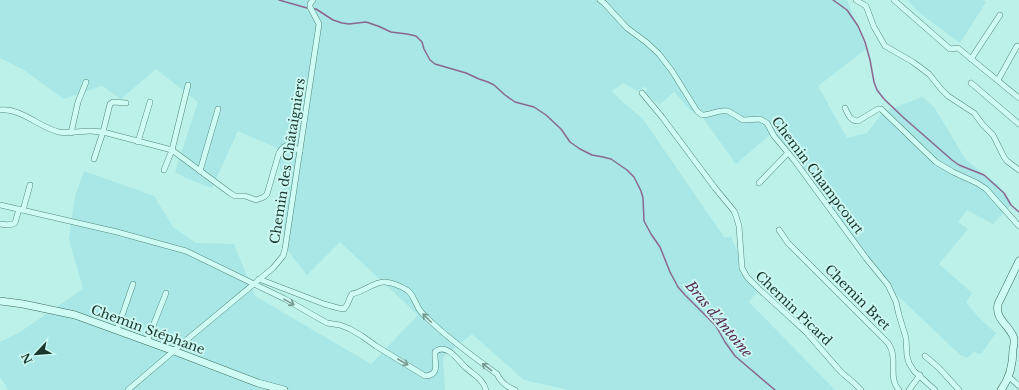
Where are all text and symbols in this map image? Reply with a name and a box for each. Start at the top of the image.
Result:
street label: Chemin des Châtaigniers [266,77,309,245]
street label: Chemin Champcourt [768,113,867,237]
street label: Chemin Bret [821,261,894,334]
street label: Chemin Picard [752,267,836,349]
water label: Bras d'Antoine [681,276,757,361]
one-way arrow [283,298,295,306]
street label: Chemin Stéphane [89,301,207,358]
one-way arrow [422,313,432,323]
north arrow [16,334,56,374]
text: N [18,350,36,366]
one-way arrow [397,358,409,366]
one-way arrow [482,362,493,371]

